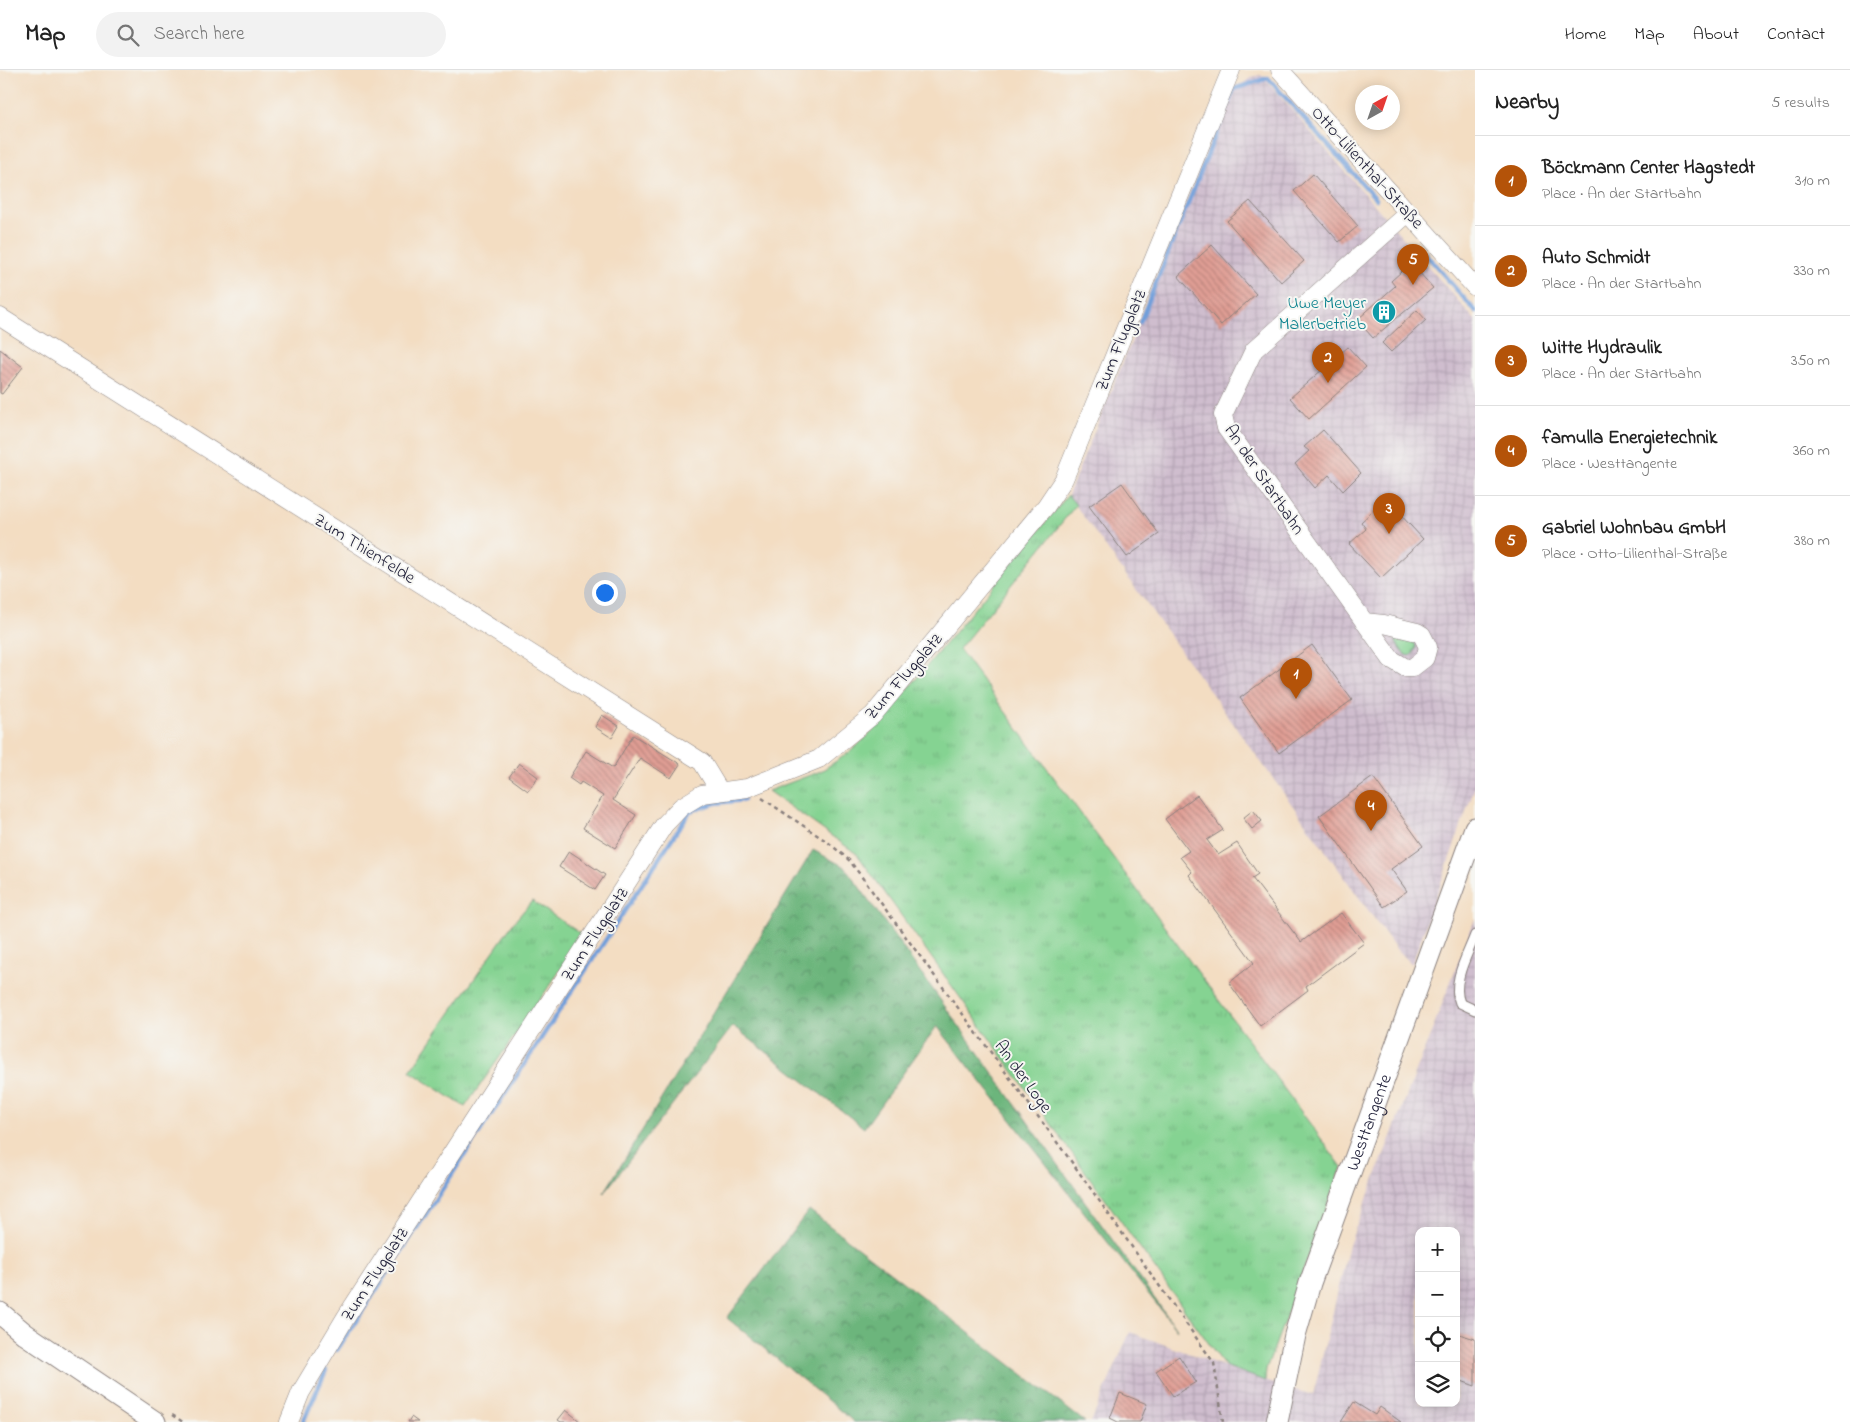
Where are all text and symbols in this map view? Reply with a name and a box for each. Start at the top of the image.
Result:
search box [96,12,446,57]
text: Map [25,17,66,52]
icon: search [114,21,142,49]
text: Search here [154,21,245,48]
text: Home [1565,22,1606,48]
text: Map [1634,22,1665,48]
text: About [1693,22,1739,48]
text: Contact [1767,22,1825,48]
north arrow [1355,85,1400,130]
text: Nearby [1495,88,1559,118]
text: 5 results [1771,91,1830,115]
street label: Otto-Lilienthal-Straße [1304,101,1430,236]
text: Böckmann Center Hagstedt [1542,155,1755,182]
text: 1 [1508,169,1514,193]
text: 310 m [1795,169,1830,193]
text: Place · An der Startbahn [1542,182,1701,206]
pin: 5 [1397,244,1429,285]
text: Auto Schmidt [1542,245,1650,272]
text: 2 [1507,259,1515,283]
text: 330 m [1793,259,1830,283]
text: Place · An der Startbahn [1542,272,1701,296]
street label: Zum Flugplatz [1090,286,1155,396]
place label: Uwe Meyer Malerbetrieb [1279,291,1366,338]
building icon: Uwe Meyer Malerbetrieb [1371,299,1397,325]
text: Witte Hydraulik [1542,335,1662,362]
pin: 2 [1312,342,1344,383]
text: 3 [1508,349,1514,373]
text: 350 m [1791,349,1830,373]
text: Place · An der Startbahn [1542,362,1701,386]
street label: An der Startbahn [1217,420,1310,541]
text: famulla Energietechnik [1542,425,1717,452]
text: 4 [1508,439,1514,463]
text: 360 m [1793,439,1830,463]
text: Place · Westtangente [1542,452,1677,476]
pin: 3 [1373,493,1405,534]
street label: Zum Thienfelde [308,508,421,592]
text: Gabriel Wohnbau GmbH [1542,515,1726,542]
text: 5 [1506,529,1516,553]
text: 380 m [1794,529,1830,553]
text: Place · Otto-Lilienthal-Straße [1542,542,1727,566]
your location [592,580,618,606]
street label: Zum Flugplatz [859,628,951,727]
pin: 1 [1280,658,1312,699]
pin: 4 [1355,790,1387,831]
street label: Zum Flugplatz [555,883,637,988]
street label: An der Loge [986,1035,1058,1121]
street label: Westtangente [1341,1070,1400,1175]
street label: Zum Flugplatz [335,1223,417,1328]
map controls [1415,1227,1460,1407]
button: + [1415,1227,1460,1272]
button: − [1415,1272,1460,1317]
button: locate [1415,1317,1460,1362]
button: layers [1415,1362,1460,1407]

